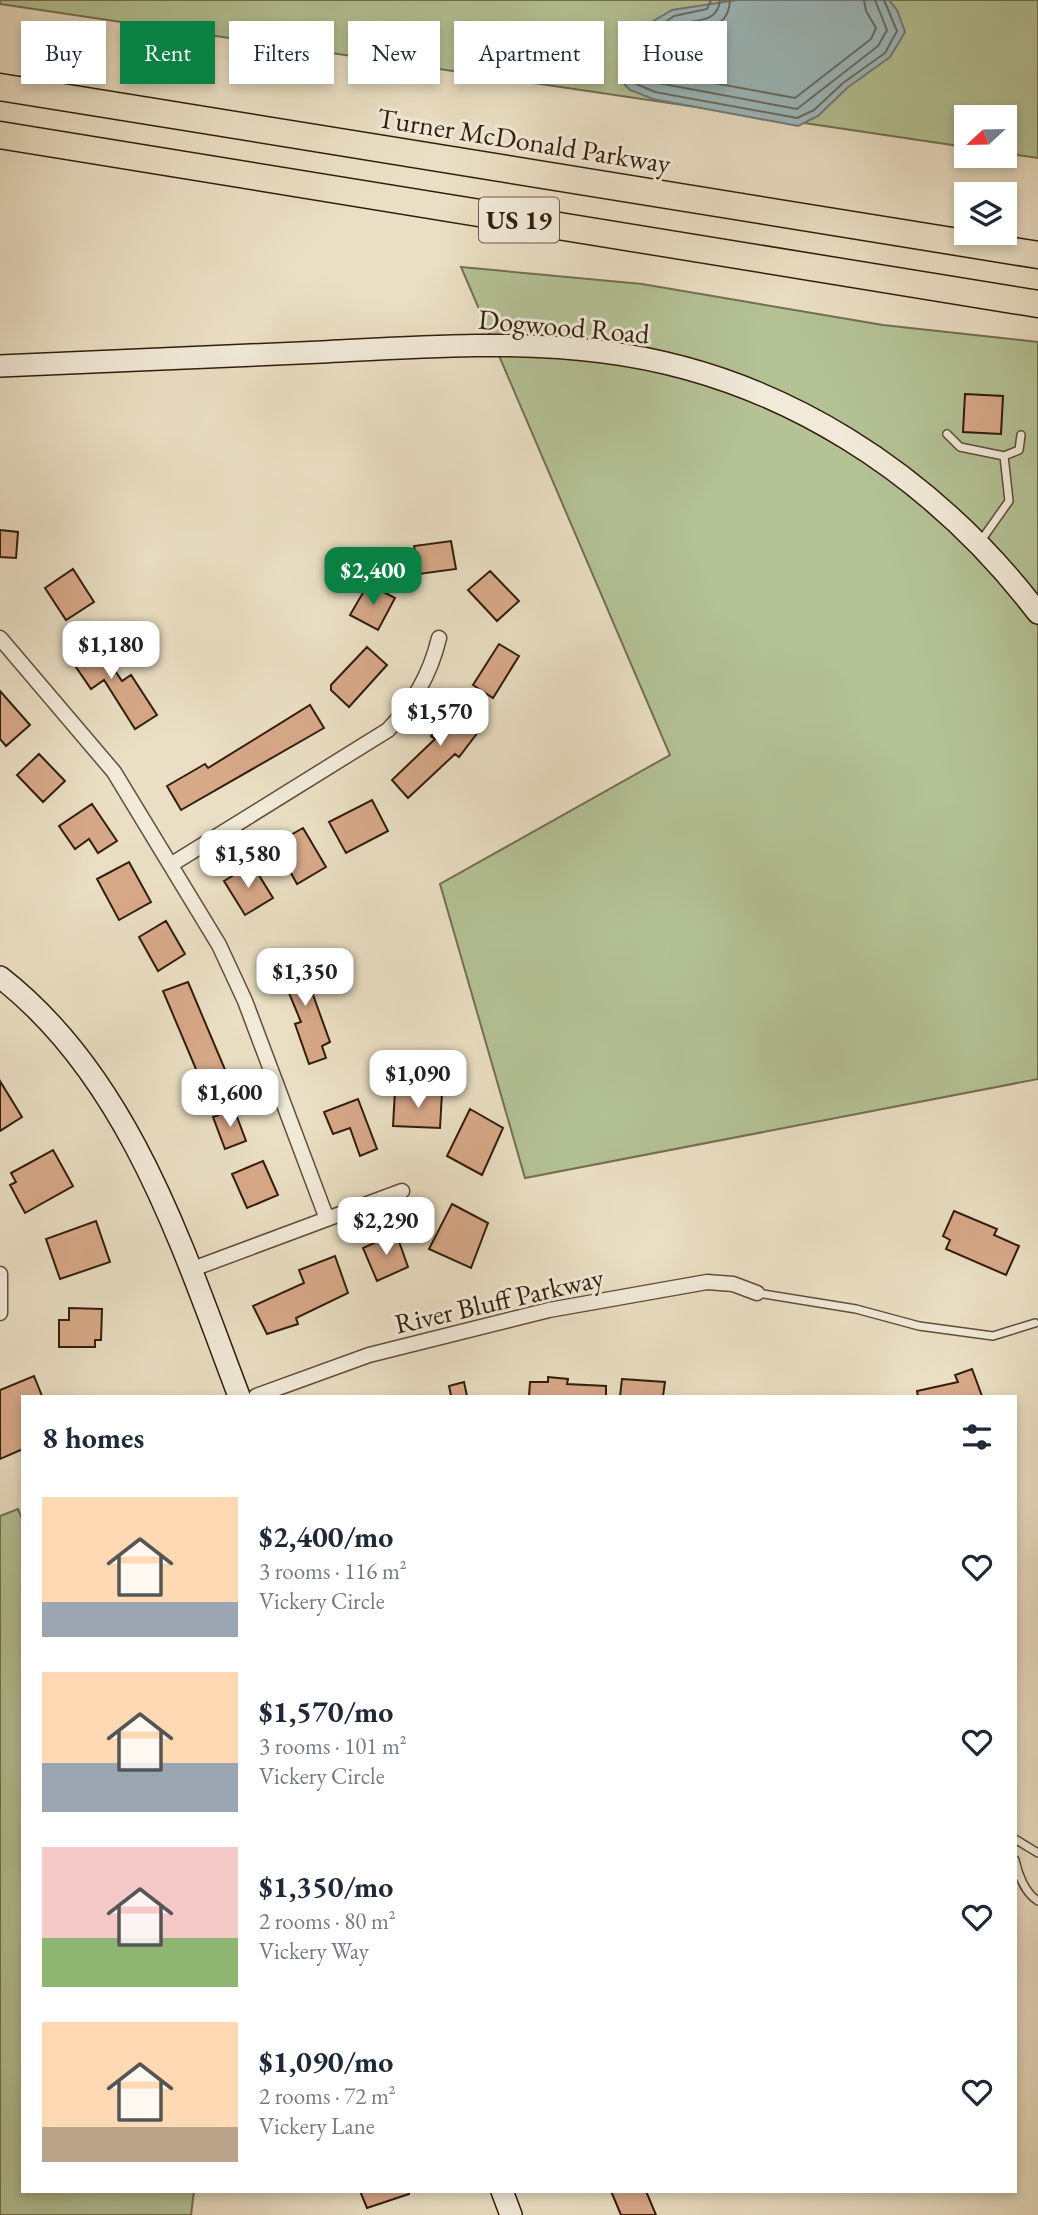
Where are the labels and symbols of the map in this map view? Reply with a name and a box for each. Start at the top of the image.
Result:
street label: Turner McDonald Parkway [375,99,674,181]
north arrow [954,105,1017,168]
road number: US 19 [479,197,559,242]
street label: Dogwood Road [477,301,652,351]
pin: $2,400 [316,548,430,607]
pin: $1,180 [54,622,168,681]
pin: $1,570 [383,688,497,748]
pin: $1,580 [191,830,305,890]
pin: $1,350 [248,948,362,1008]
pin: $1,090 [361,1050,475,1110]
pin: $1,600 [173,1070,287,1129]
pin: $2,290 [329,1198,443,1257]
street label: River Bluff Parkway [391,1258,608,1342]

